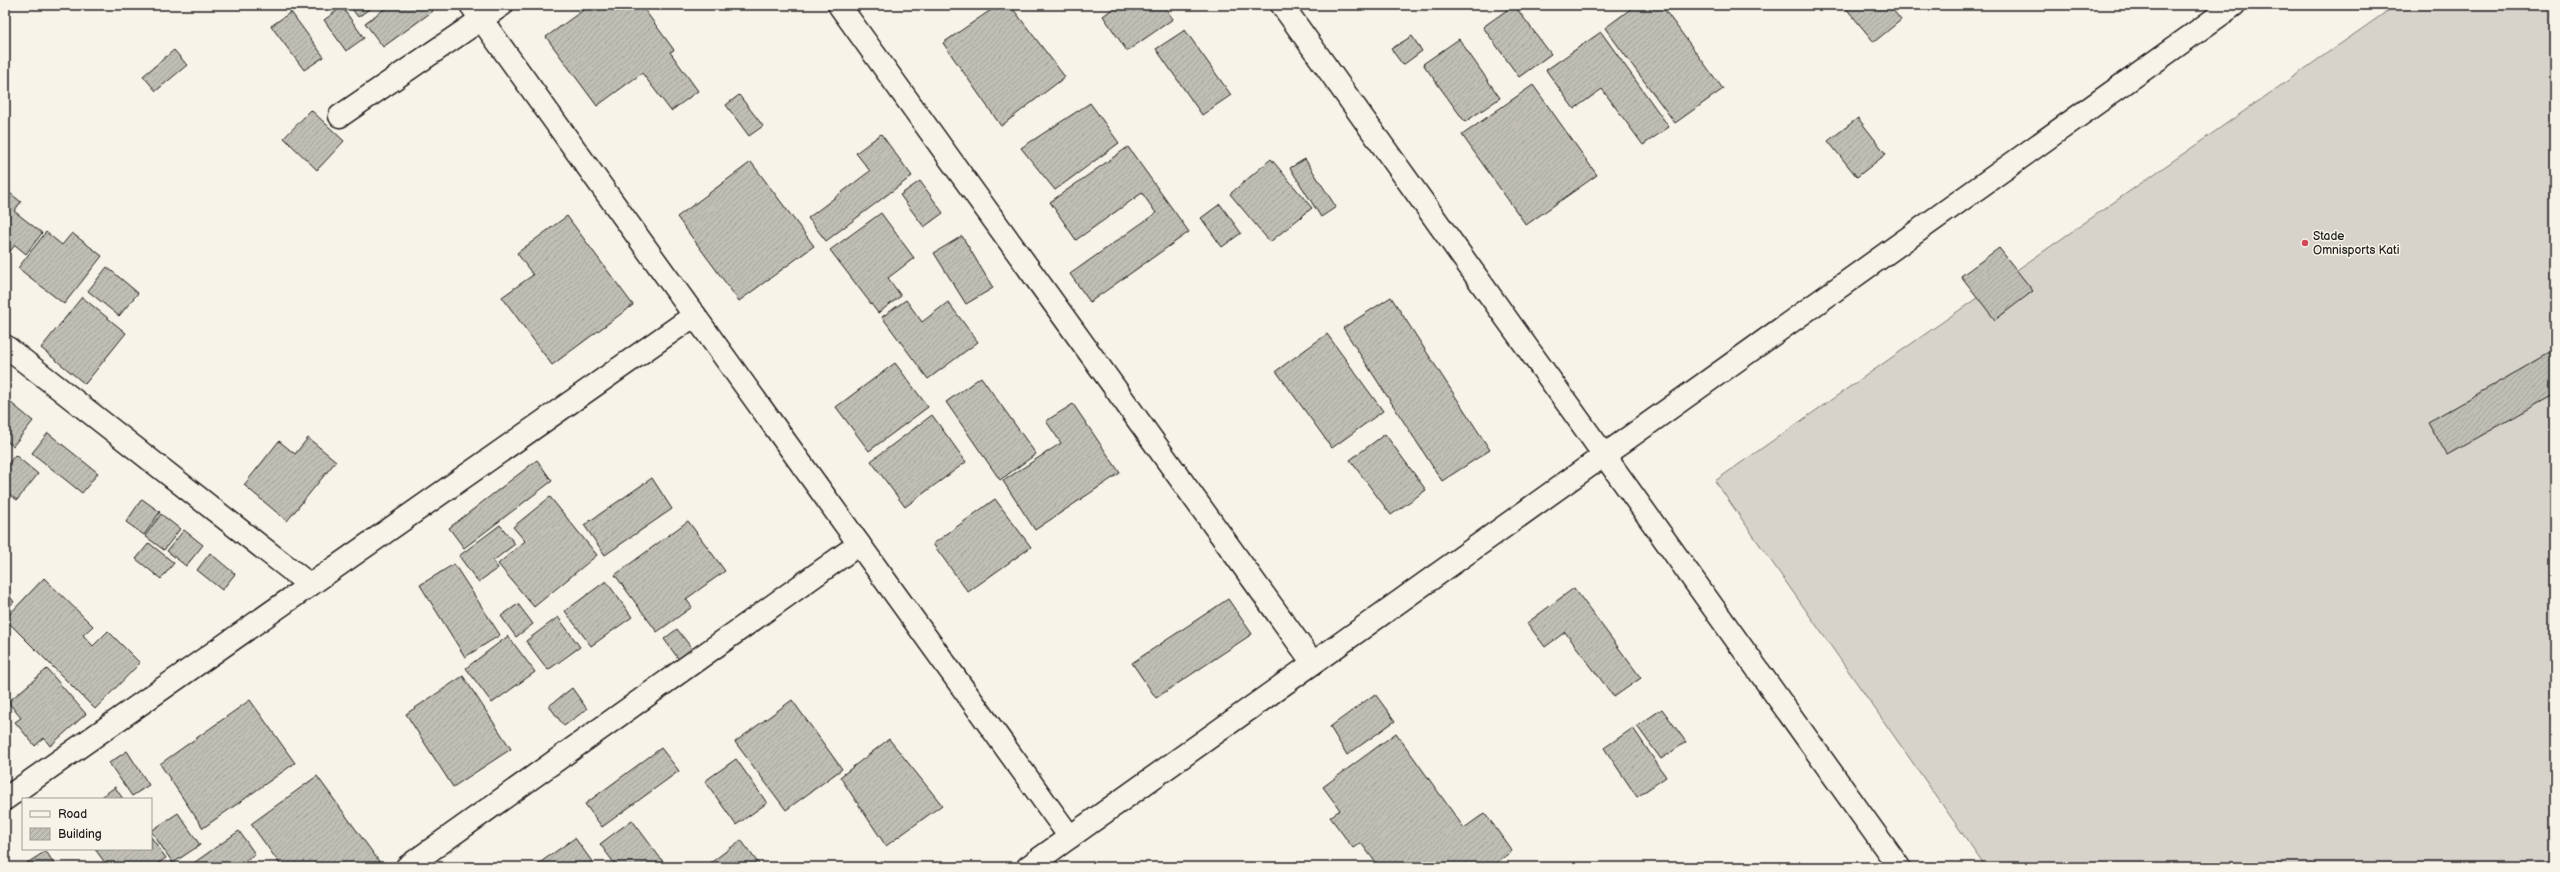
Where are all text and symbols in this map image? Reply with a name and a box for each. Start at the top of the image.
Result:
place label: Stade Omnisports Kati [2313,229,2400,258]
marker: Stade Omnisports Kati [2300,238,2310,248]
legend [22,798,152,850]
text: Road [58,807,87,822]
text: Building [58,827,102,842]

